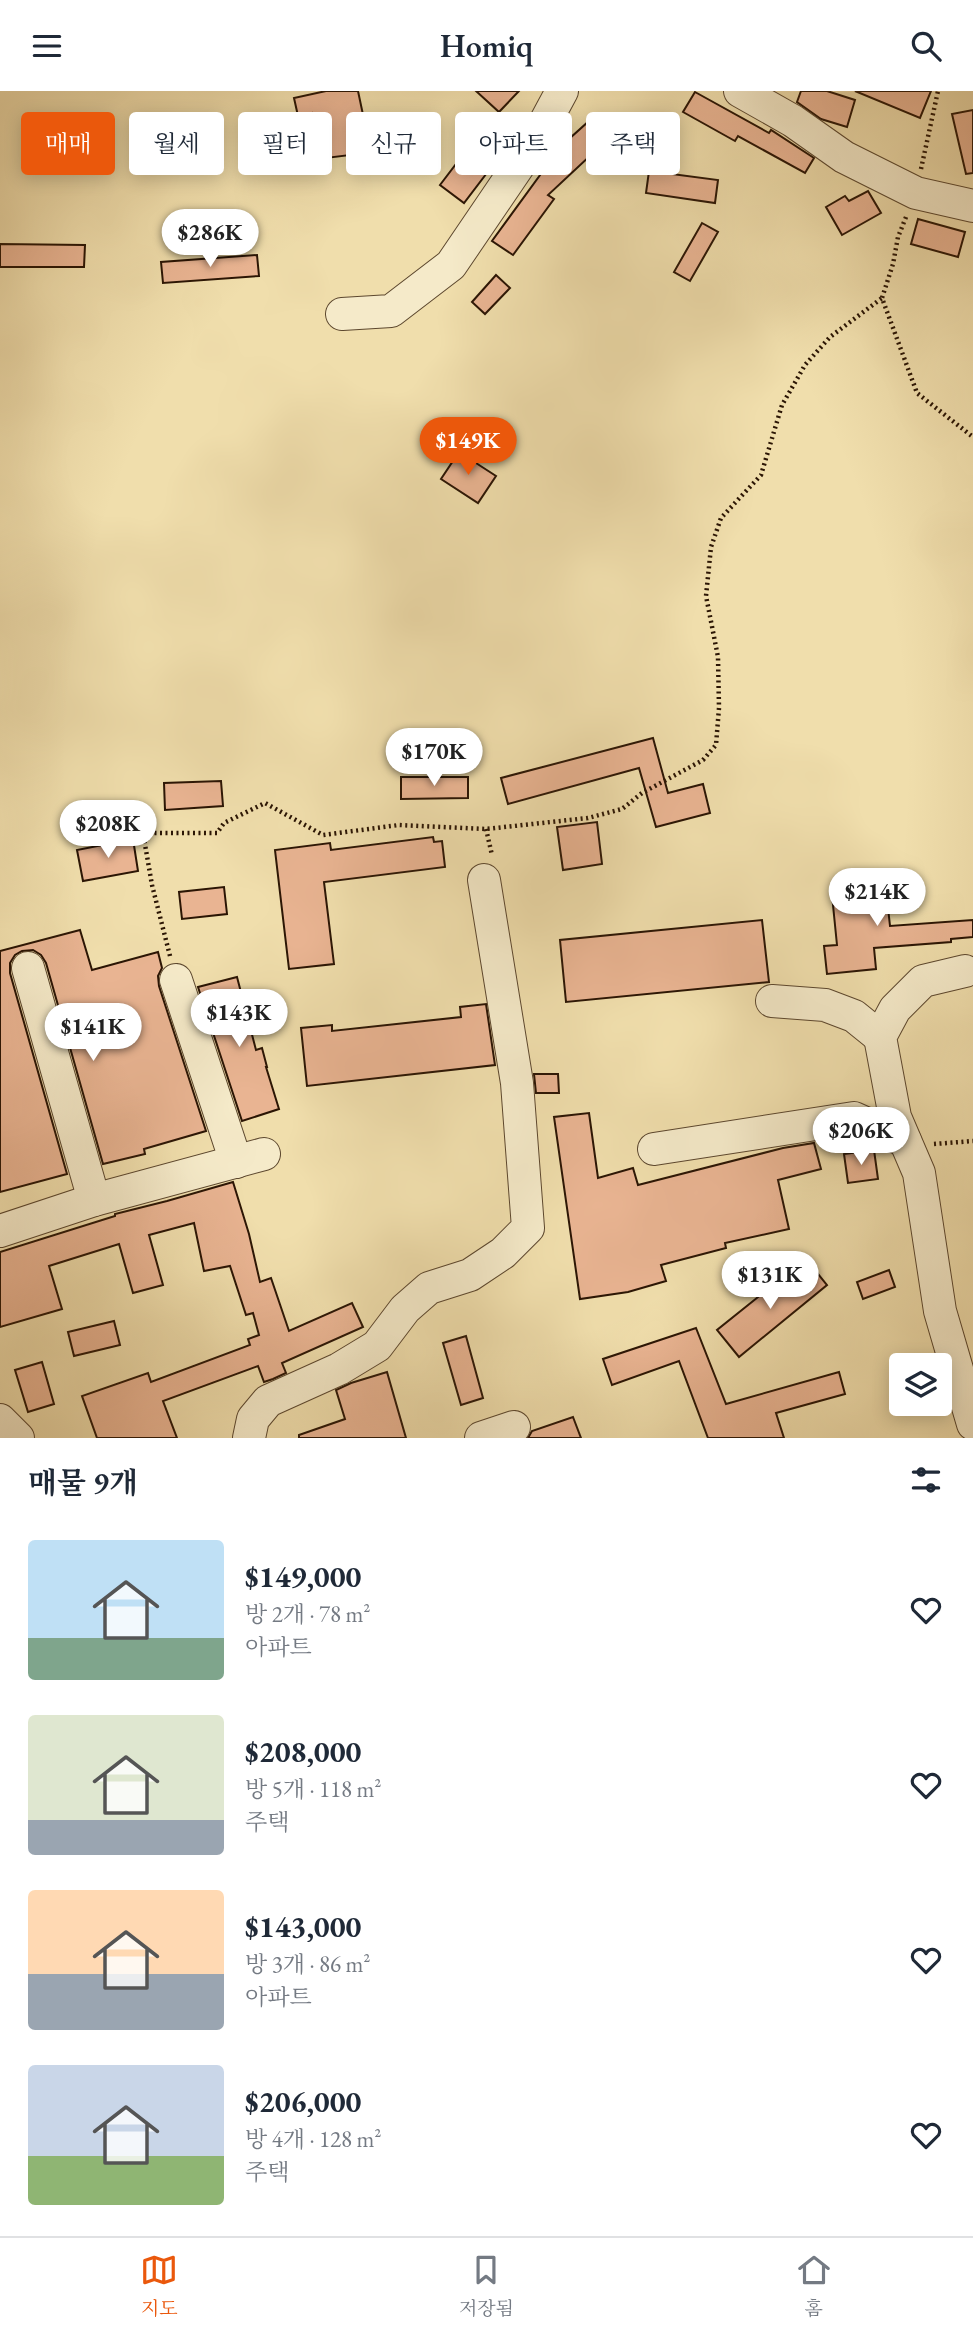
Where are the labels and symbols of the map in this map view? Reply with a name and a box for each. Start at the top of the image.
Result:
pin: $286K [161,209,259,269]
pin: $149K [419,417,517,477]
pin: $170K [385,729,483,788]
pin: $208K [59,801,157,860]
pin: $214K [828,869,926,928]
pin: $143K [190,989,288,1049]
pin: $141K [44,1003,142,1063]
pin: $206K [812,1107,910,1167]
pin: $131K [721,1251,819,1311]

